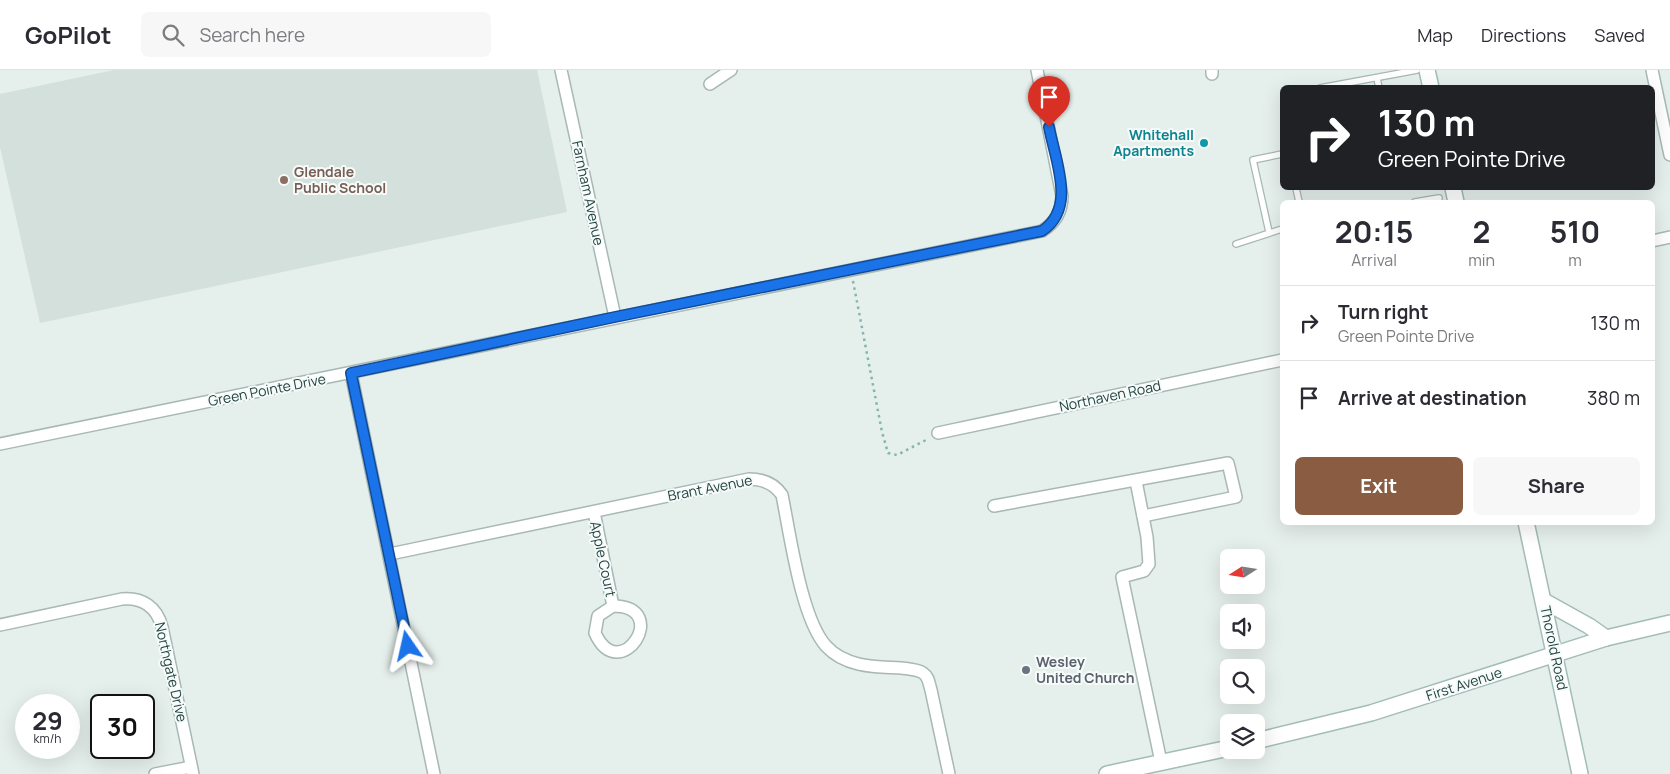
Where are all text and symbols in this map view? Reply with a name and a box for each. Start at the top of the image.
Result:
search box [141,12,491,57]
text: GoPilot [25,18,111,51]
icon: search [159,21,187,49]
text: Search here [199,22,305,48]
text: Map [1417,23,1453,47]
text: Directions [1481,23,1566,47]
text: Saved [1594,23,1645,47]
pin [1028,76,1070,127]
icon: arrive [1035,83,1063,111]
text: 130 m [1378,99,1475,147]
icon: right [1295,105,1360,170]
place label: Whitehall Apartments [1113,125,1194,160]
marker: Whitehall Apartments [1198,137,1210,149]
street label: Farnham Avenue [568,139,609,247]
text: Green Pointe Drive [1378,144,1566,174]
place label: Glendale Public School [294,162,386,197]
marker: Glendale Public School [278,174,290,186]
text: 20:15 [1335,211,1413,252]
text: 2 [1473,211,1490,252]
text: 510 [1550,211,1600,252]
text: Arrival [1351,249,1397,271]
text: min [1468,249,1495,271]
text: m [1568,249,1582,271]
text: Turn right [1338,299,1428,325]
icon: right [1295,309,1323,337]
text: 130 m [1591,310,1640,336]
text: Green Pointe Drive [1338,325,1474,347]
street label: Green Pointe Drive [207,369,327,410]
street label: Northaven Road [1057,375,1162,416]
icon: arrive [1295,384,1323,412]
text: Arrive at destination [1338,385,1527,411]
text: 380 m [1587,385,1640,411]
button: Exit [1295,457,1463,515]
button: Share [1473,457,1640,515]
street label: Brant Avenue [666,470,754,505]
street label: Apple Court [586,519,621,599]
north arrow [1220,549,1265,594]
map controls [1220,549,1265,759]
button: sound [1220,604,1265,649]
street label: Thorold Road [1536,604,1573,692]
position arrow [381,619,433,671]
street label: Northgate Drive [151,620,192,724]
place label: Wesley United Church [1036,652,1134,687]
button: search [1220,659,1265,704]
street label: First Avenue [1423,662,1504,705]
marker: Wesley United Church [1020,664,1032,676]
speed limit sign: 30 [90,694,155,759]
text: 29 [32,703,63,738]
button: layers [1220,714,1265,759]
text: km/h [34,730,61,747]

